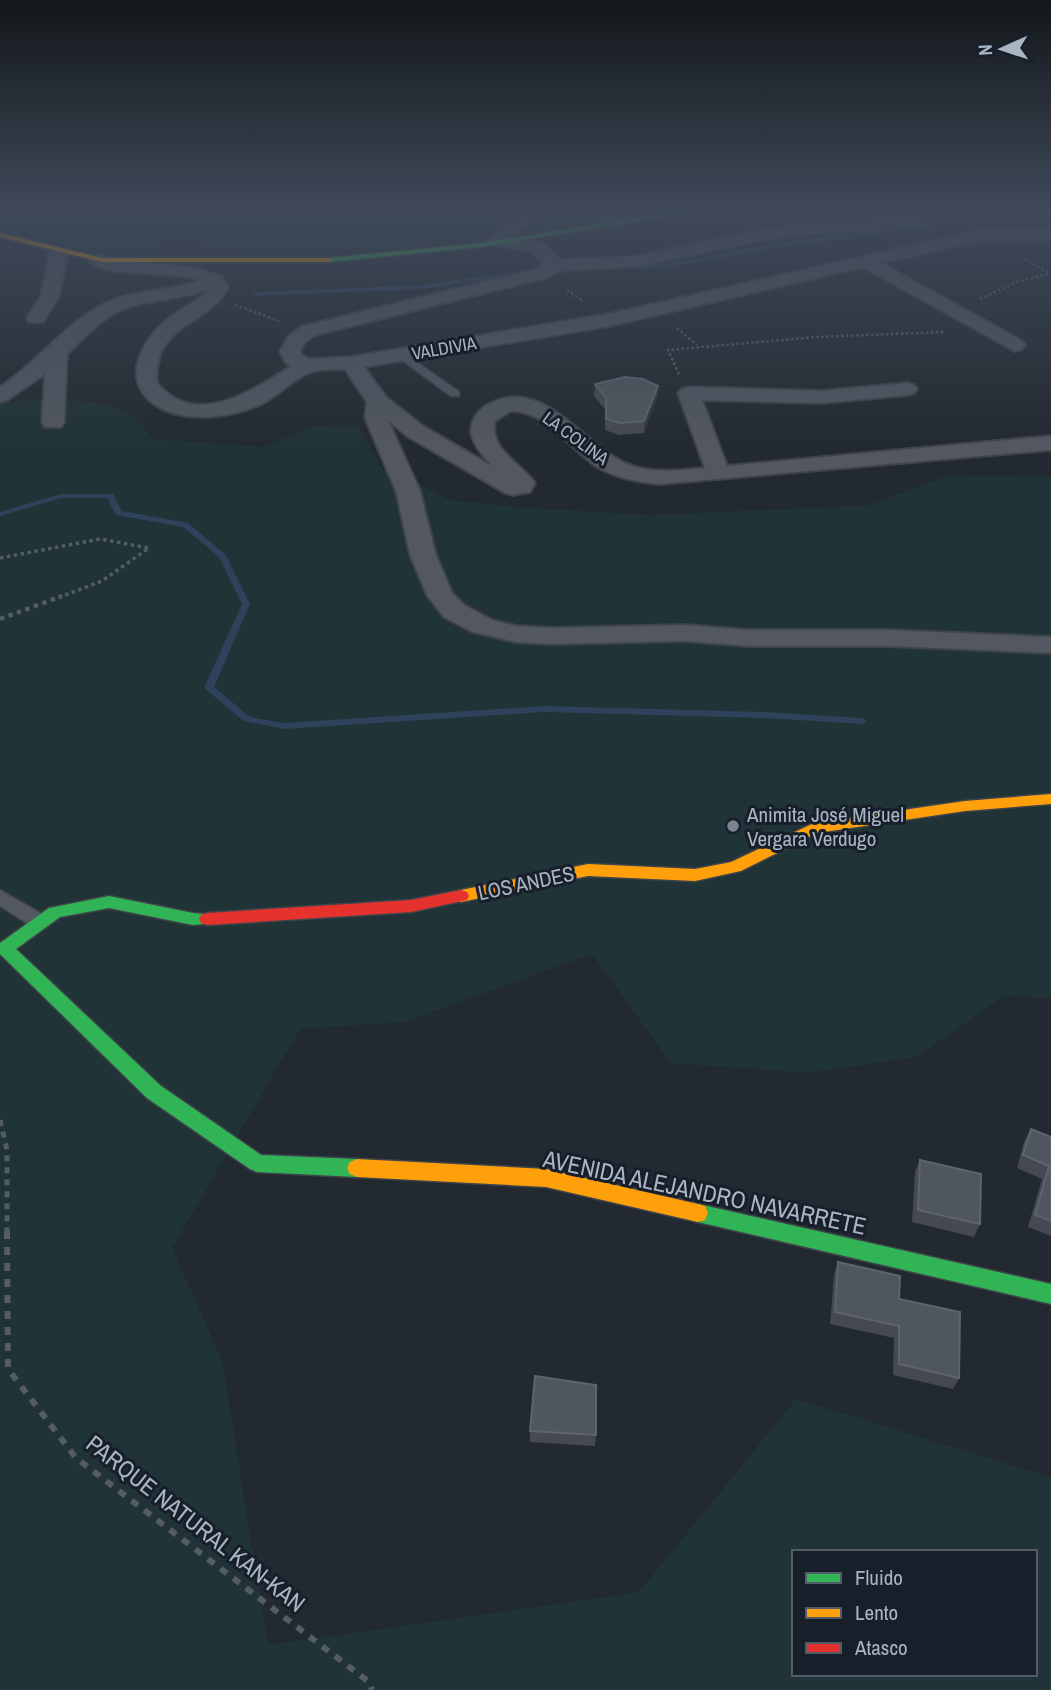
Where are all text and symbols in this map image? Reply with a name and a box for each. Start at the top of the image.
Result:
north arrow [967,14,1037,84]
text: N [972,44,998,56]
street label: VALDIVIA [410,330,479,366]
street label: LA COLINA [538,405,614,471]
place label: Animita José Miguel Vergara Verdugo [746,800,904,853]
marker: Animita José Miguel Vergara Verdugo [725,818,741,834]
street label: LOS ANDES [475,859,577,907]
street label: AVENIDA ALEJANDRO NAVARRETE [540,1142,869,1242]
street label: PARQUE NATURAL KAN-KAN [80,1427,312,1619]
legend [792,1550,1037,1676]
text: Fluido [855,1563,903,1592]
text: Lento [855,1598,898,1627]
text: Atasco [854,1633,908,1662]

